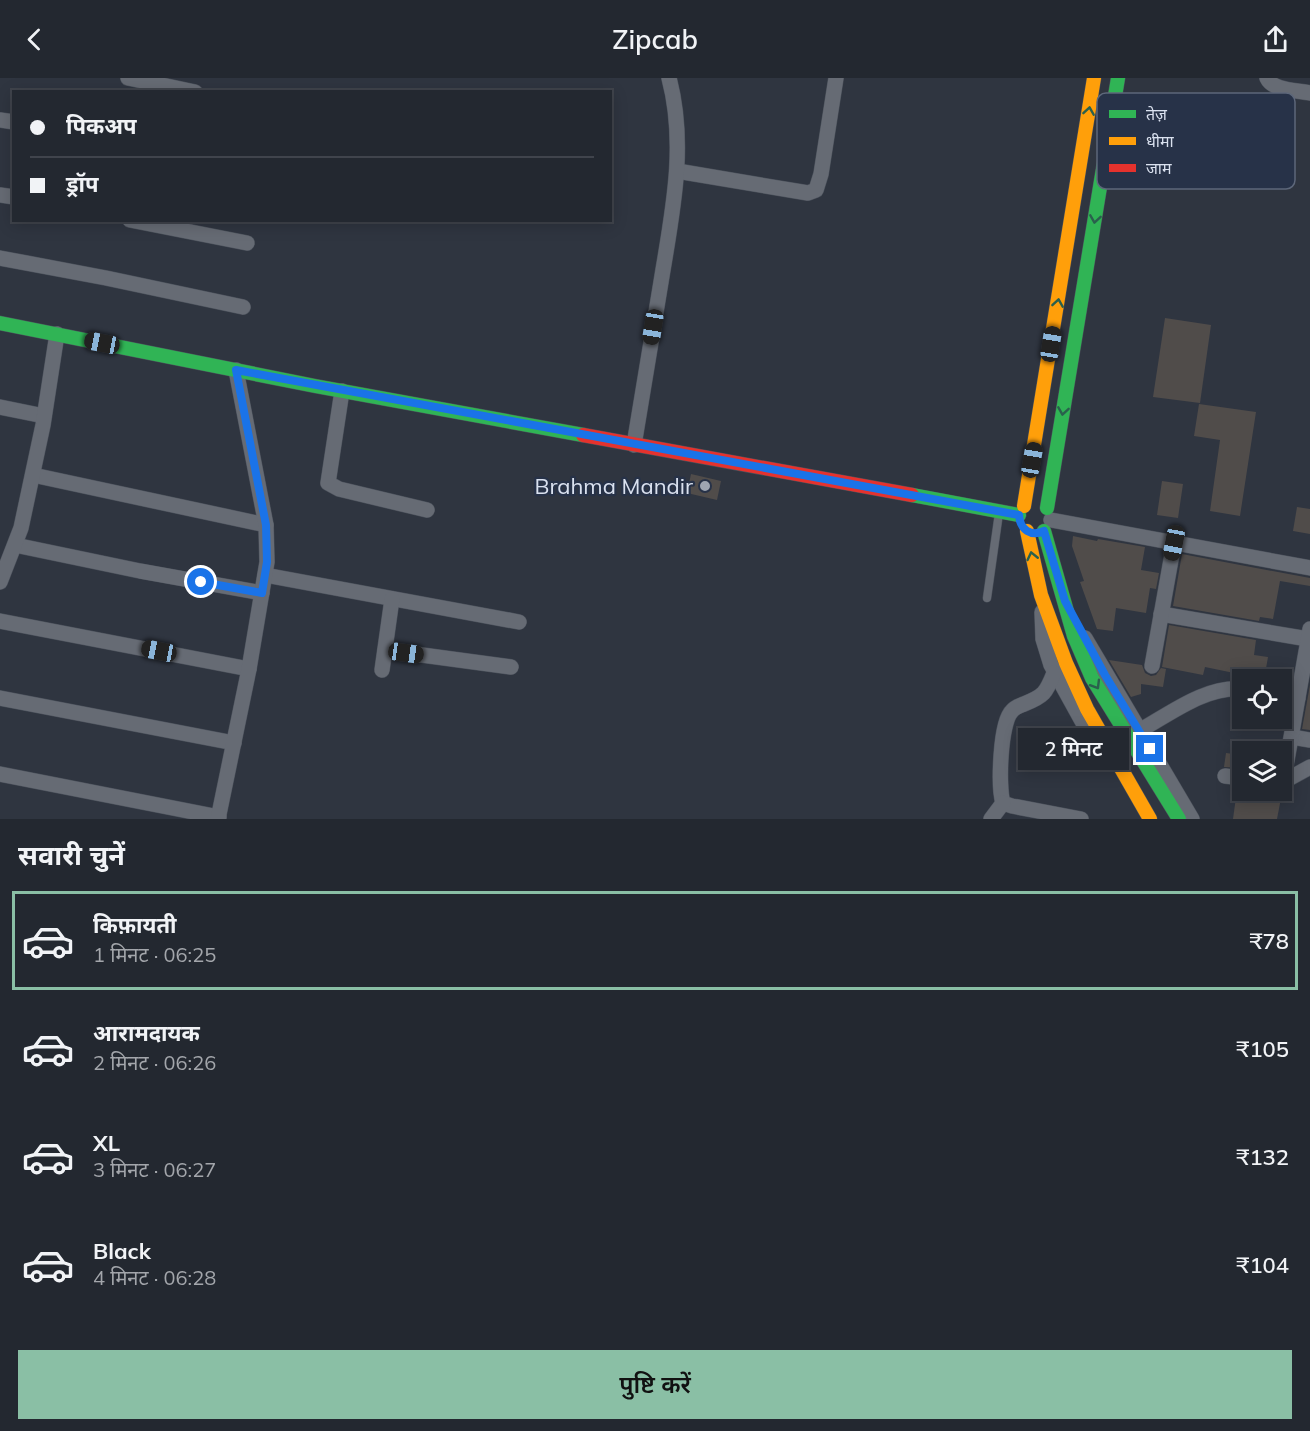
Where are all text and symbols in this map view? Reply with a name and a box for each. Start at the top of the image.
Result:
text: Zipcab [612,22,698,56]
icon: back [18,23,51,56]
icon: share [1259,23,1292,56]
legend [1097,93,1295,189]
text: तेज़ [1146,104,1168,124]
one-way arrow [1082,106,1095,116]
text: पिकअप [66,112,137,140]
text: धीमा [1146,131,1175,151]
text: जाम [1146,158,1172,178]
text: ड्रॉप [66,170,99,198]
one-way arrow [1090,214,1102,223]
one-way arrow [1051,298,1063,308]
car [641,308,665,346]
car [1039,325,1063,363]
car [83,331,121,355]
one-way arrow [1058,406,1070,416]
car [1020,441,1044,479]
place label: Brahma Mandir [534,472,693,500]
marker: Brahma Mandir [698,479,712,493]
car [1162,524,1186,562]
one-way arrow [1027,552,1040,562]
route start [187,568,214,595]
car [140,639,178,663]
car [387,642,425,664]
map controls [1232,669,1292,801]
button: locate [1232,669,1292,729]
one-way arrow [1089,679,1101,689]
callout: 2 मिनट [1018,728,1129,770]
route end [1136,735,1163,762]
text: 2 मिनट [1045,736,1102,761]
button: layers [1232,741,1292,801]
text: सवारी चुनें [18,838,125,872]
text: किफ़ायती [93,911,177,939]
icon: car [21,914,75,968]
text: ₹78 [1249,927,1289,955]
text: 1 मिनट · 06:25 [93,942,216,967]
text: आरामदायक [93,1019,200,1047]
icon: car [21,1022,75,1076]
text: ₹105 [1236,1035,1289,1063]
text: 2 मिनट · 06:26 [93,1050,216,1075]
text: XL [93,1129,120,1157]
icon: car [21,1130,75,1184]
text: ₹132 [1236,1143,1289,1171]
text: 3 मिनट · 06:27 [93,1157,216,1182]
text: Black [93,1237,151,1265]
icon: car [21,1238,75,1292]
text: ₹104 [1236,1251,1289,1279]
text: 4 मिनट · 06:28 [93,1265,216,1290]
button: पुष्टि करें [18,1350,1292,1419]

